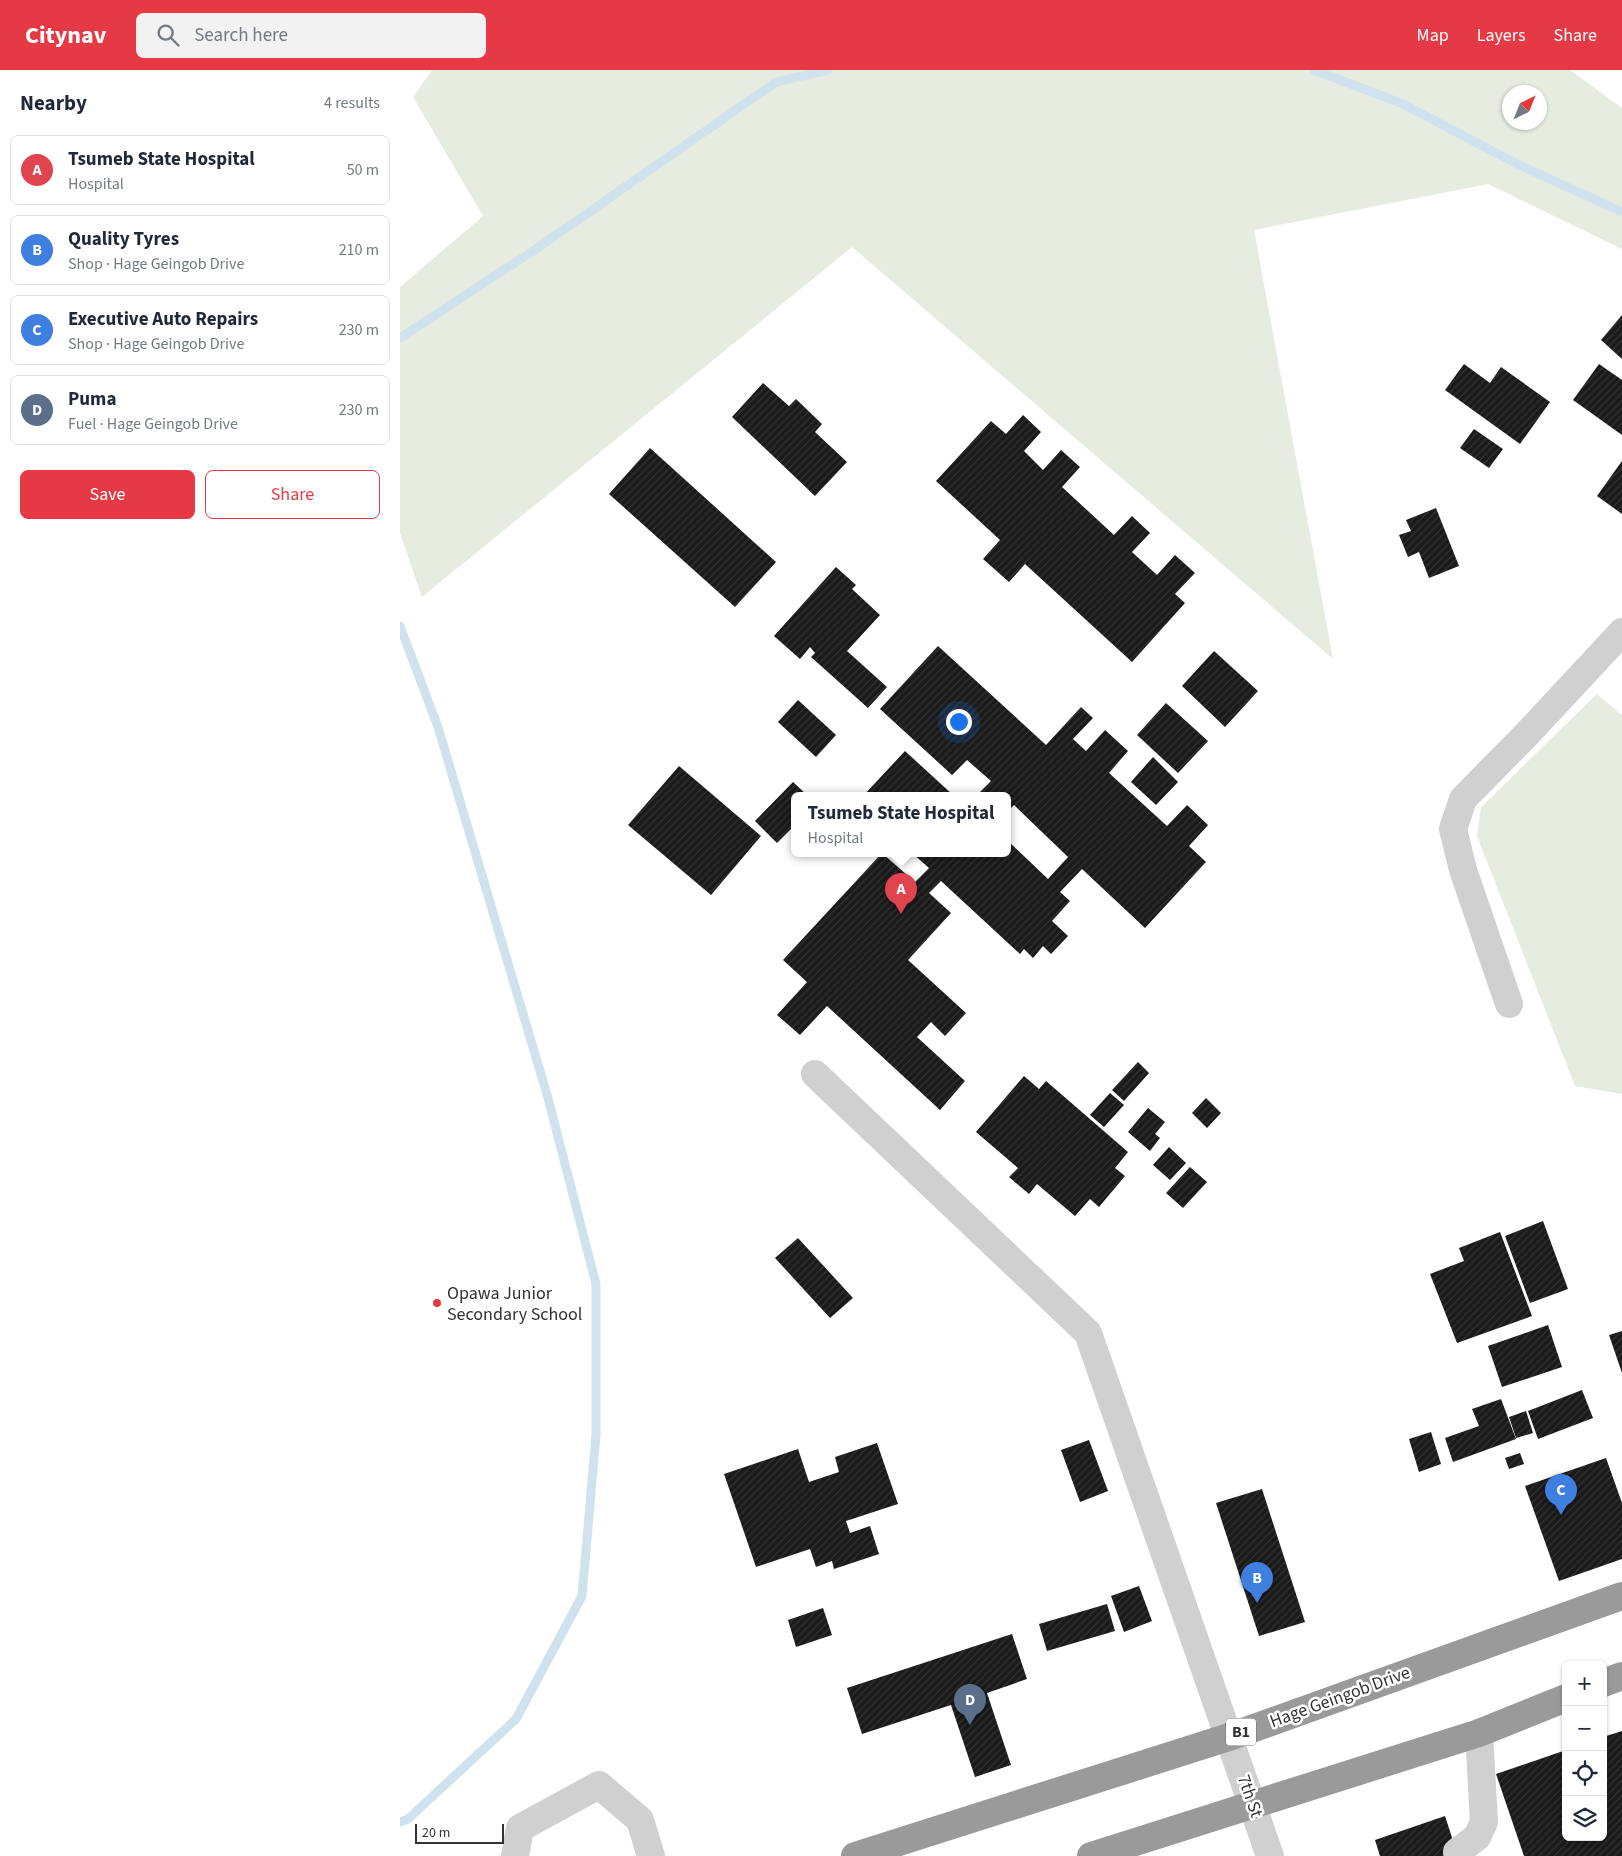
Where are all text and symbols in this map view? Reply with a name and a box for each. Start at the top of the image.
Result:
search box [136,13,486,58]
text: Citynav [25,18,106,53]
icon: search [154,21,182,49]
text: Search here [194,22,288,49]
text: Map [1417,23,1449,48]
text: Layers [1477,23,1526,48]
text: Share [1554,23,1597,48]
north arrow [1502,85,1547,130]
text: Nearby [20,88,87,118]
text: 4 results [324,92,380,114]
text: Tsumeb State Hospital [68,146,255,173]
text: A [32,159,42,181]
text: 50 m [347,159,379,181]
text: Hospital [68,173,124,195]
text: Quality Tyres [68,226,179,253]
text: B [32,239,42,261]
text: 210 m [339,239,379,261]
text: Shop · Hage Geingob Drive [68,253,244,275]
text: Executive Auto Repairs [68,306,258,333]
text: C [32,319,42,341]
text: 230 m [339,319,379,341]
text: Shop · Hage Geingob Drive [68,333,244,355]
text: Puma [68,386,116,413]
text: D [32,399,42,421]
text: 230 m [339,399,379,421]
text: Fuel · Hage Geingob Drive [68,413,238,435]
button: Save [20,470,195,519]
button: Share [205,470,380,519]
your location [946,709,972,735]
popup [791,792,1011,857]
text: Tsumeb State Hospital [808,800,994,827]
text: Hospital [808,827,863,849]
pin: A [885,873,917,914]
place label: Opawa Junior Secondary School [447,1281,582,1327]
marker: Opawa Junior Secondary School [431,1297,443,1309]
pin: C [1545,1474,1577,1515]
pin: B [1241,1562,1273,1603]
street label: Hage Geingob Drive [1266,1660,1414,1734]
map controls [1562,1661,1607,1841]
button: + [1562,1661,1607,1706]
pin: D [954,1684,986,1725]
button: − [1562,1706,1607,1751]
road number: B1 [1226,1718,1256,1745]
button: locate [1562,1751,1607,1796]
street label: 7th St [1231,1771,1269,1821]
button: layers [1562,1796,1607,1841]
scale bar [415,1821,504,1844]
text: 20 m [422,1823,450,1843]

